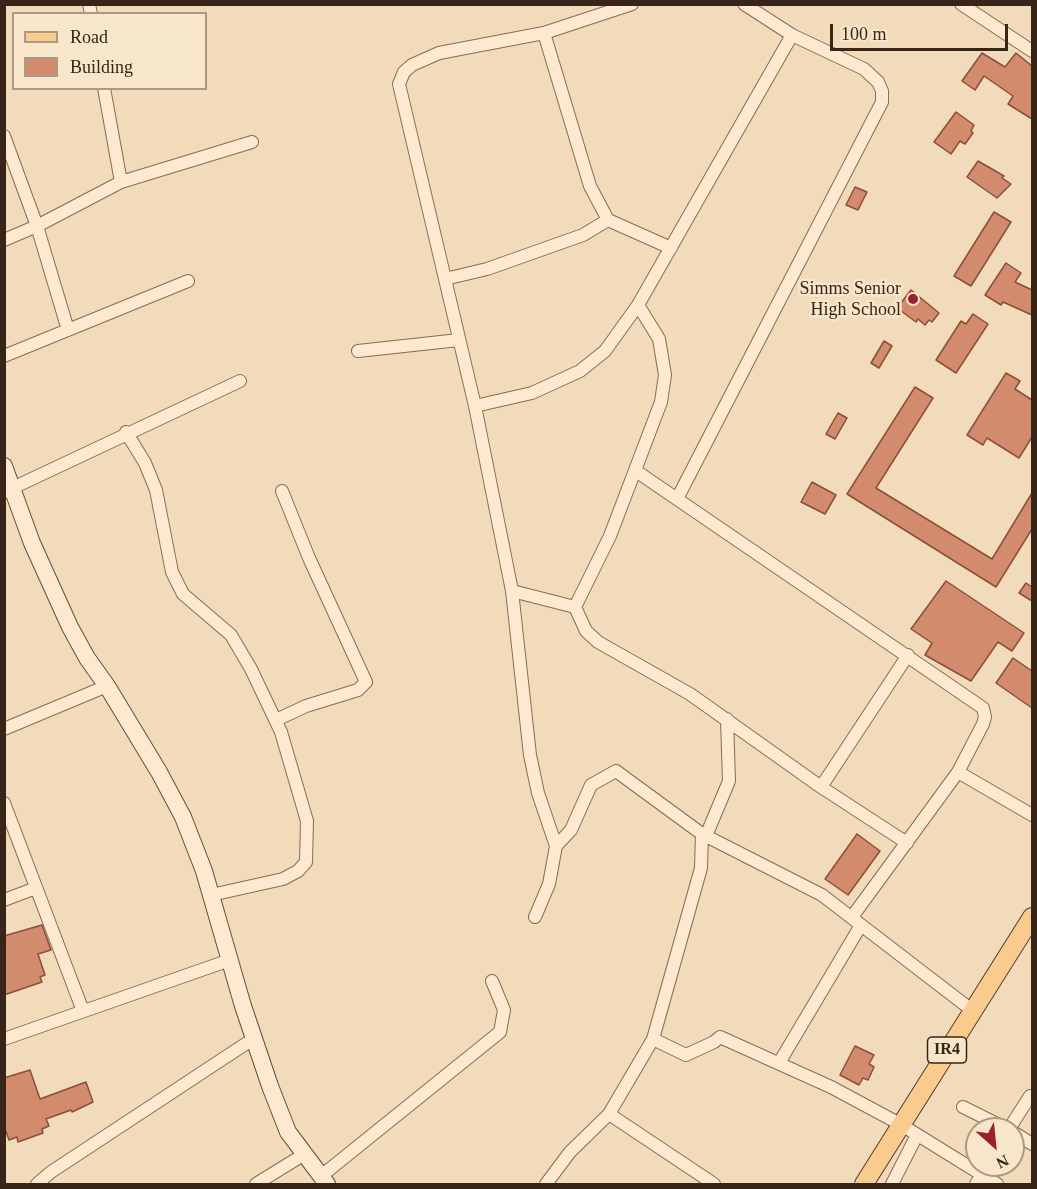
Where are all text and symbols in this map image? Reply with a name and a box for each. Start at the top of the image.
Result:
legend [12,12,207,90]
scale bar [833,12,1012,50]
text: 100 m [841,24,887,44]
text: Road [70,27,108,47]
text: Building [70,57,133,77]
place label: Simms Senior High School [799,278,901,320]
marker: Simms Senior High School [906,292,920,306]
road number: IR4 [928,1037,966,1063]
north arrow [965,1117,1025,1177]
text: N [993,1152,1012,1172]

